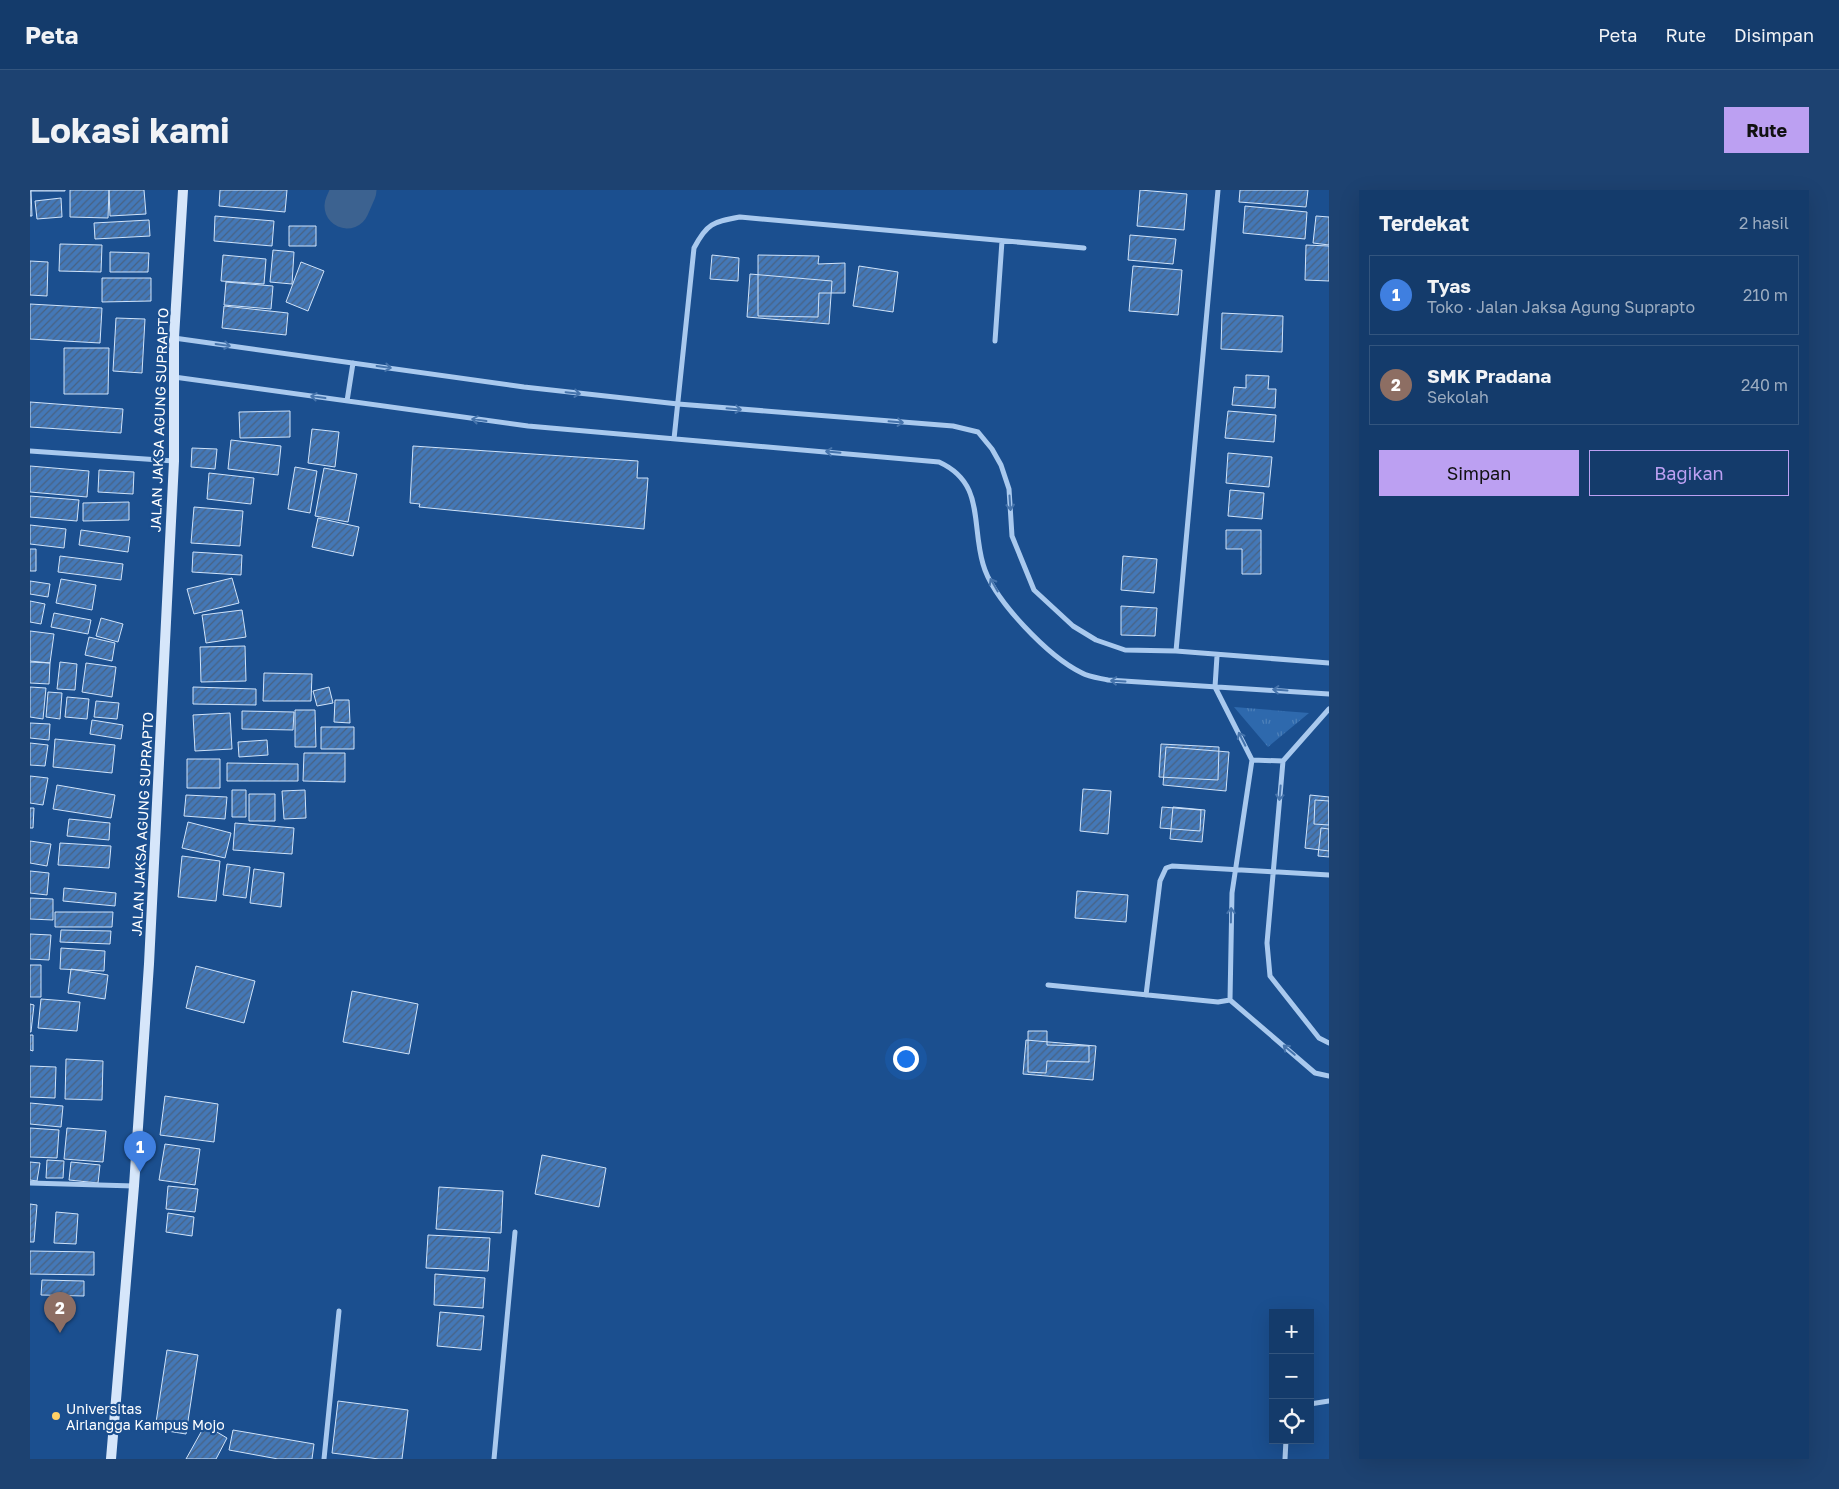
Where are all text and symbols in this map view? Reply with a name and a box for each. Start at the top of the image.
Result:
text: Peta [25,20,78,49]
text: Peta [1598,24,1638,46]
text: Rute [1666,24,1706,46]
text: Disimpan [1734,24,1814,46]
button: Rute [1724,107,1809,153]
text: Lokasi kami [30,109,230,151]
text: Terdekat [1379,210,1469,236]
text: 2 hasil [1739,213,1789,233]
text: Tyas [1427,274,1471,297]
text: 1 [1392,285,1400,305]
text: 210 m [1743,285,1788,305]
text: Toko · Jalan Jaksa Agung Suprapto [1427,297,1695,317]
street label: JALAN JAKSA AGUNG SUPRAPTO [147,307,171,533]
one-way arrow [214,340,230,350]
one-way arrow [375,363,391,373]
text: SMK Pradana [1427,364,1551,387]
text: 2 [1391,375,1401,395]
text: 240 m [1741,375,1788,395]
text: Sekolah [1427,387,1489,407]
one-way arrow [564,388,580,398]
one-way arrow [311,392,327,402]
one-way arrow [726,404,742,413]
one-way arrow [472,414,488,424]
one-way arrow [888,417,904,426]
one-way arrow [825,448,841,457]
button: Simpan [1379,450,1579,496]
button: Bagikan [1589,450,1789,496]
one-way arrow [1006,495,1015,511]
one-way arrow [989,579,999,593]
one-way arrow [1110,677,1126,686]
one-way arrow [1273,686,1289,695]
street label: JALAN JAKSA AGUNG SUPRAPTO [128,711,156,937]
one-way arrow [1237,732,1247,747]
one-way arrow [1276,784,1285,800]
one-way arrow [1226,908,1236,924]
one-way arrow [1283,1045,1296,1056]
your location [893,1046,919,1072]
pin: 1 [124,1131,156,1172]
pin: 2 [44,1292,76,1333]
map controls [1269,1309,1314,1444]
button: + [1269,1309,1314,1354]
button: − [1269,1354,1314,1399]
button: locate [1269,1399,1314,1444]
place label: Universitas Airlangga Kampus Mojo [66,1400,225,1433]
marker: Universitas Airlangga Kampus Mojo [50,1410,62,1422]

